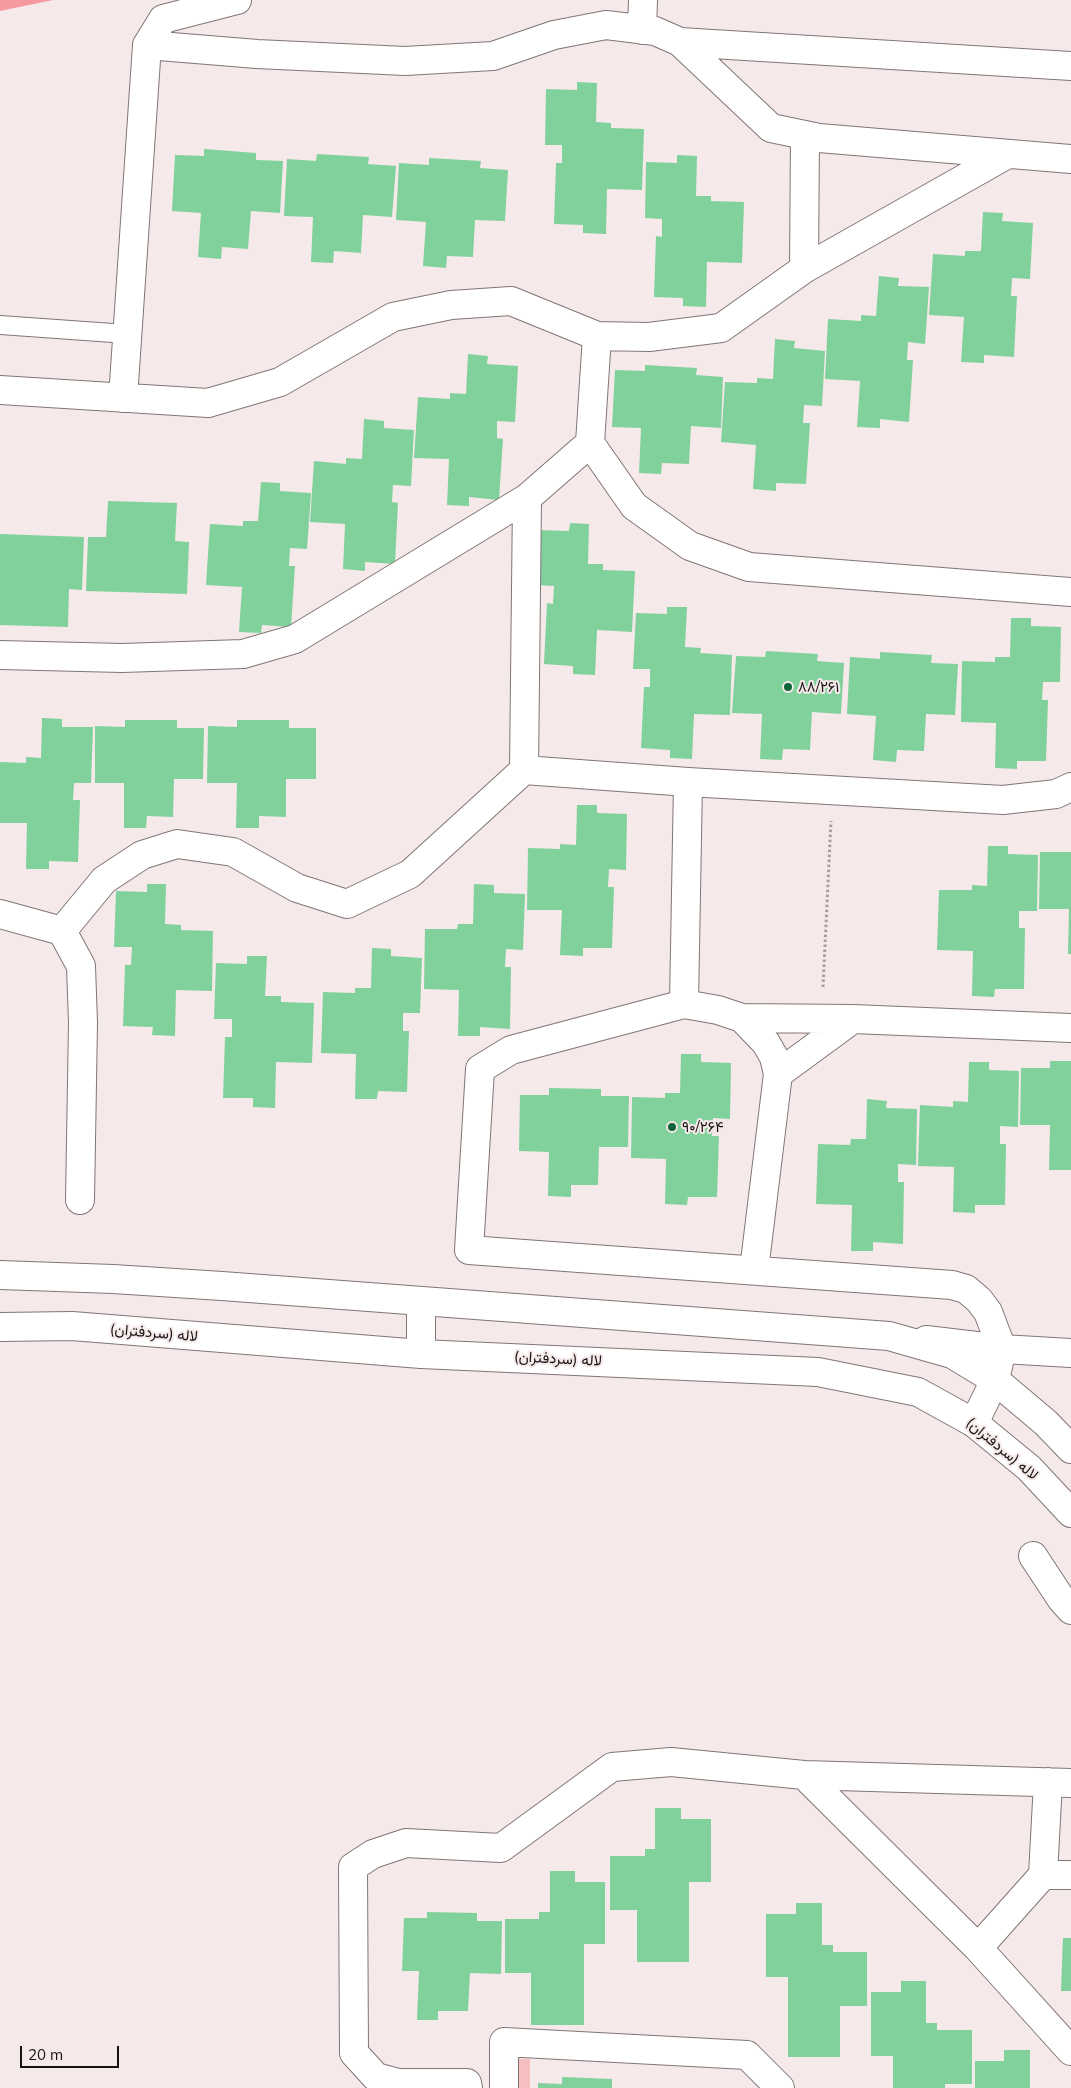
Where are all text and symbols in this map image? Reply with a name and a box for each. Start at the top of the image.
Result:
place label: ۸۸/۲۶۱ [798,678,839,696]
marker: ۸۸/۲۶۱ [782,681,794,693]
place label: ۹۰/۲۶۴ [682,1118,724,1136]
marker: ۹۰/۲۶۴ [666,1121,678,1133]
street label: لاله (سردفتران) [109,1320,199,1346]
street label: لاله (سردفتران) [513,1348,603,1370]
street label: لاله (سردفتران) [962,1414,1042,1484]
scale bar [22,2036,121,2068]
text: 20 m [28,2045,63,2064]

